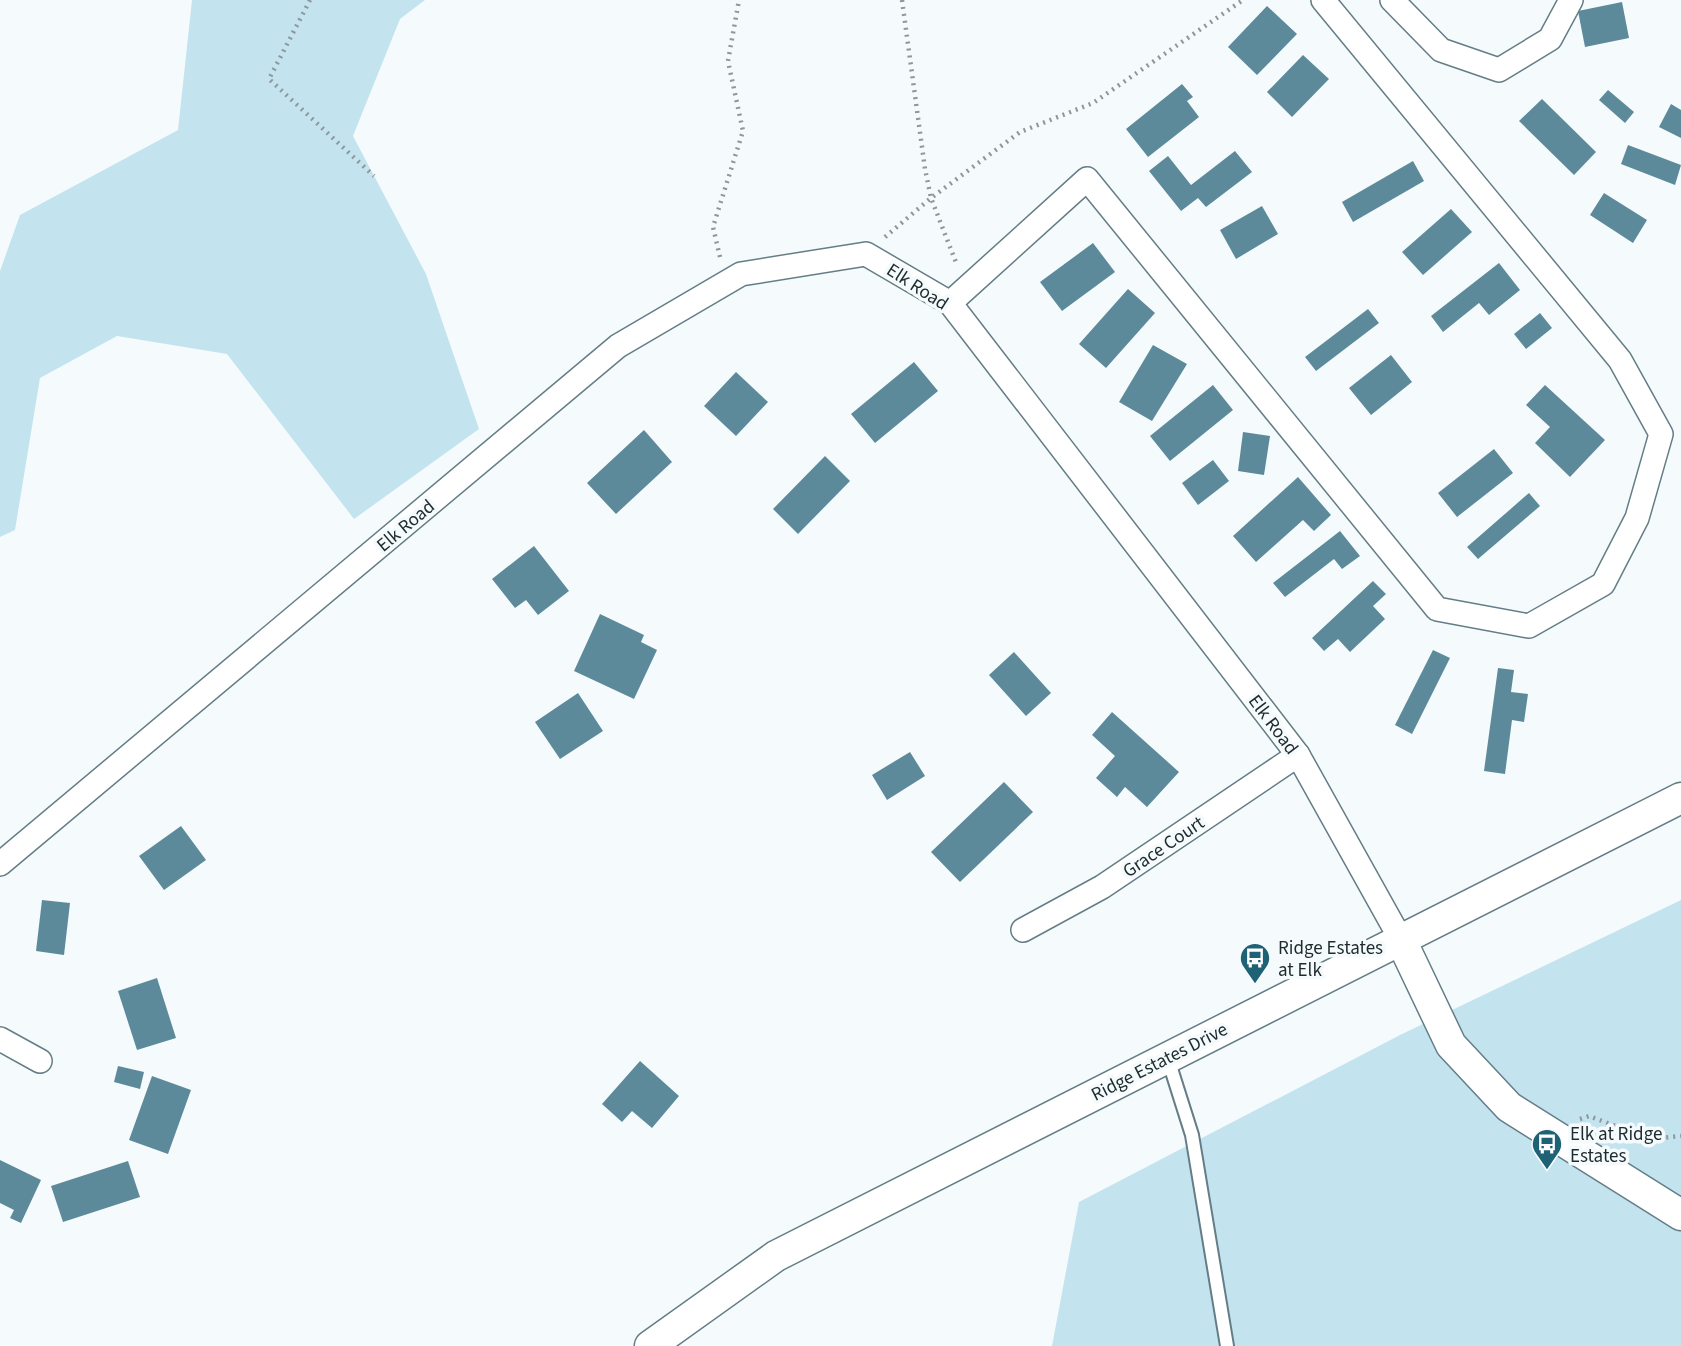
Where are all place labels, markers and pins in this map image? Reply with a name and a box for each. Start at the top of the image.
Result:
place label: Ridge Estates at Elk [1278,935,1383,984]
bus stop icon: Ridge Estates at Elk [1238,941,1272,985]
place label: Elk at Ridge Estates [1570,1121,1662,1170]
bus stop icon: Elk at Ridge Estates [1530,1127,1564,1171]

